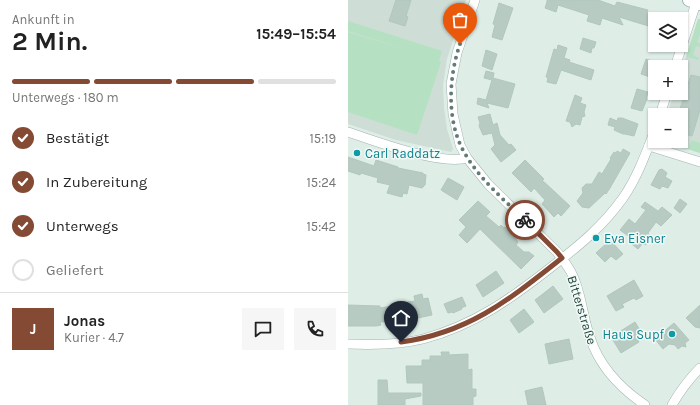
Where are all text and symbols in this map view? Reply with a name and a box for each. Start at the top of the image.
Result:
pin [443,3,477,44]
icon: bag [449,9,471,31]
text: Ankunft in [12,12,75,27]
map controls [648,12,688,148]
button: layers [648,12,688,52]
text: 15:49–15:54 [256,25,336,43]
text: 2 Min. [12,26,87,57]
button: + [648,60,688,100]
text: Unterwegs · 180 m [12,90,119,105]
button: − [648,108,688,148]
icon: check [12,127,34,149]
text: Bestätigt [46,129,109,147]
text: 15:19 [310,131,336,146]
place label: Carl Raddatz [365,146,440,161]
marker: Carl Raddatz [352,148,362,158]
icon: check [12,171,34,193]
text: In Zubereitung [46,173,147,191]
text: 15:24 [307,175,336,190]
courier [505,200,545,240]
icon: bike [514,209,536,231]
icon: check [12,215,34,237]
text: Unterwegs [46,217,119,235]
text: 15:42 [307,219,336,234]
place label: Eva Eisner [604,231,666,246]
marker: Eva Eisner [591,233,601,243]
text: Geliefert [46,261,104,279]
street label: Bitterstraße [564,274,600,347]
pin [384,301,418,342]
icon: home [390,307,412,329]
button: chat [242,308,284,350]
button: phone [294,308,336,350]
text: Jonas [64,312,105,330]
text: J [30,320,36,338]
place label: Haus Supf [603,327,665,342]
marker: Haus Supf [667,329,677,339]
text: Kurier · 4.7 [64,330,124,345]

